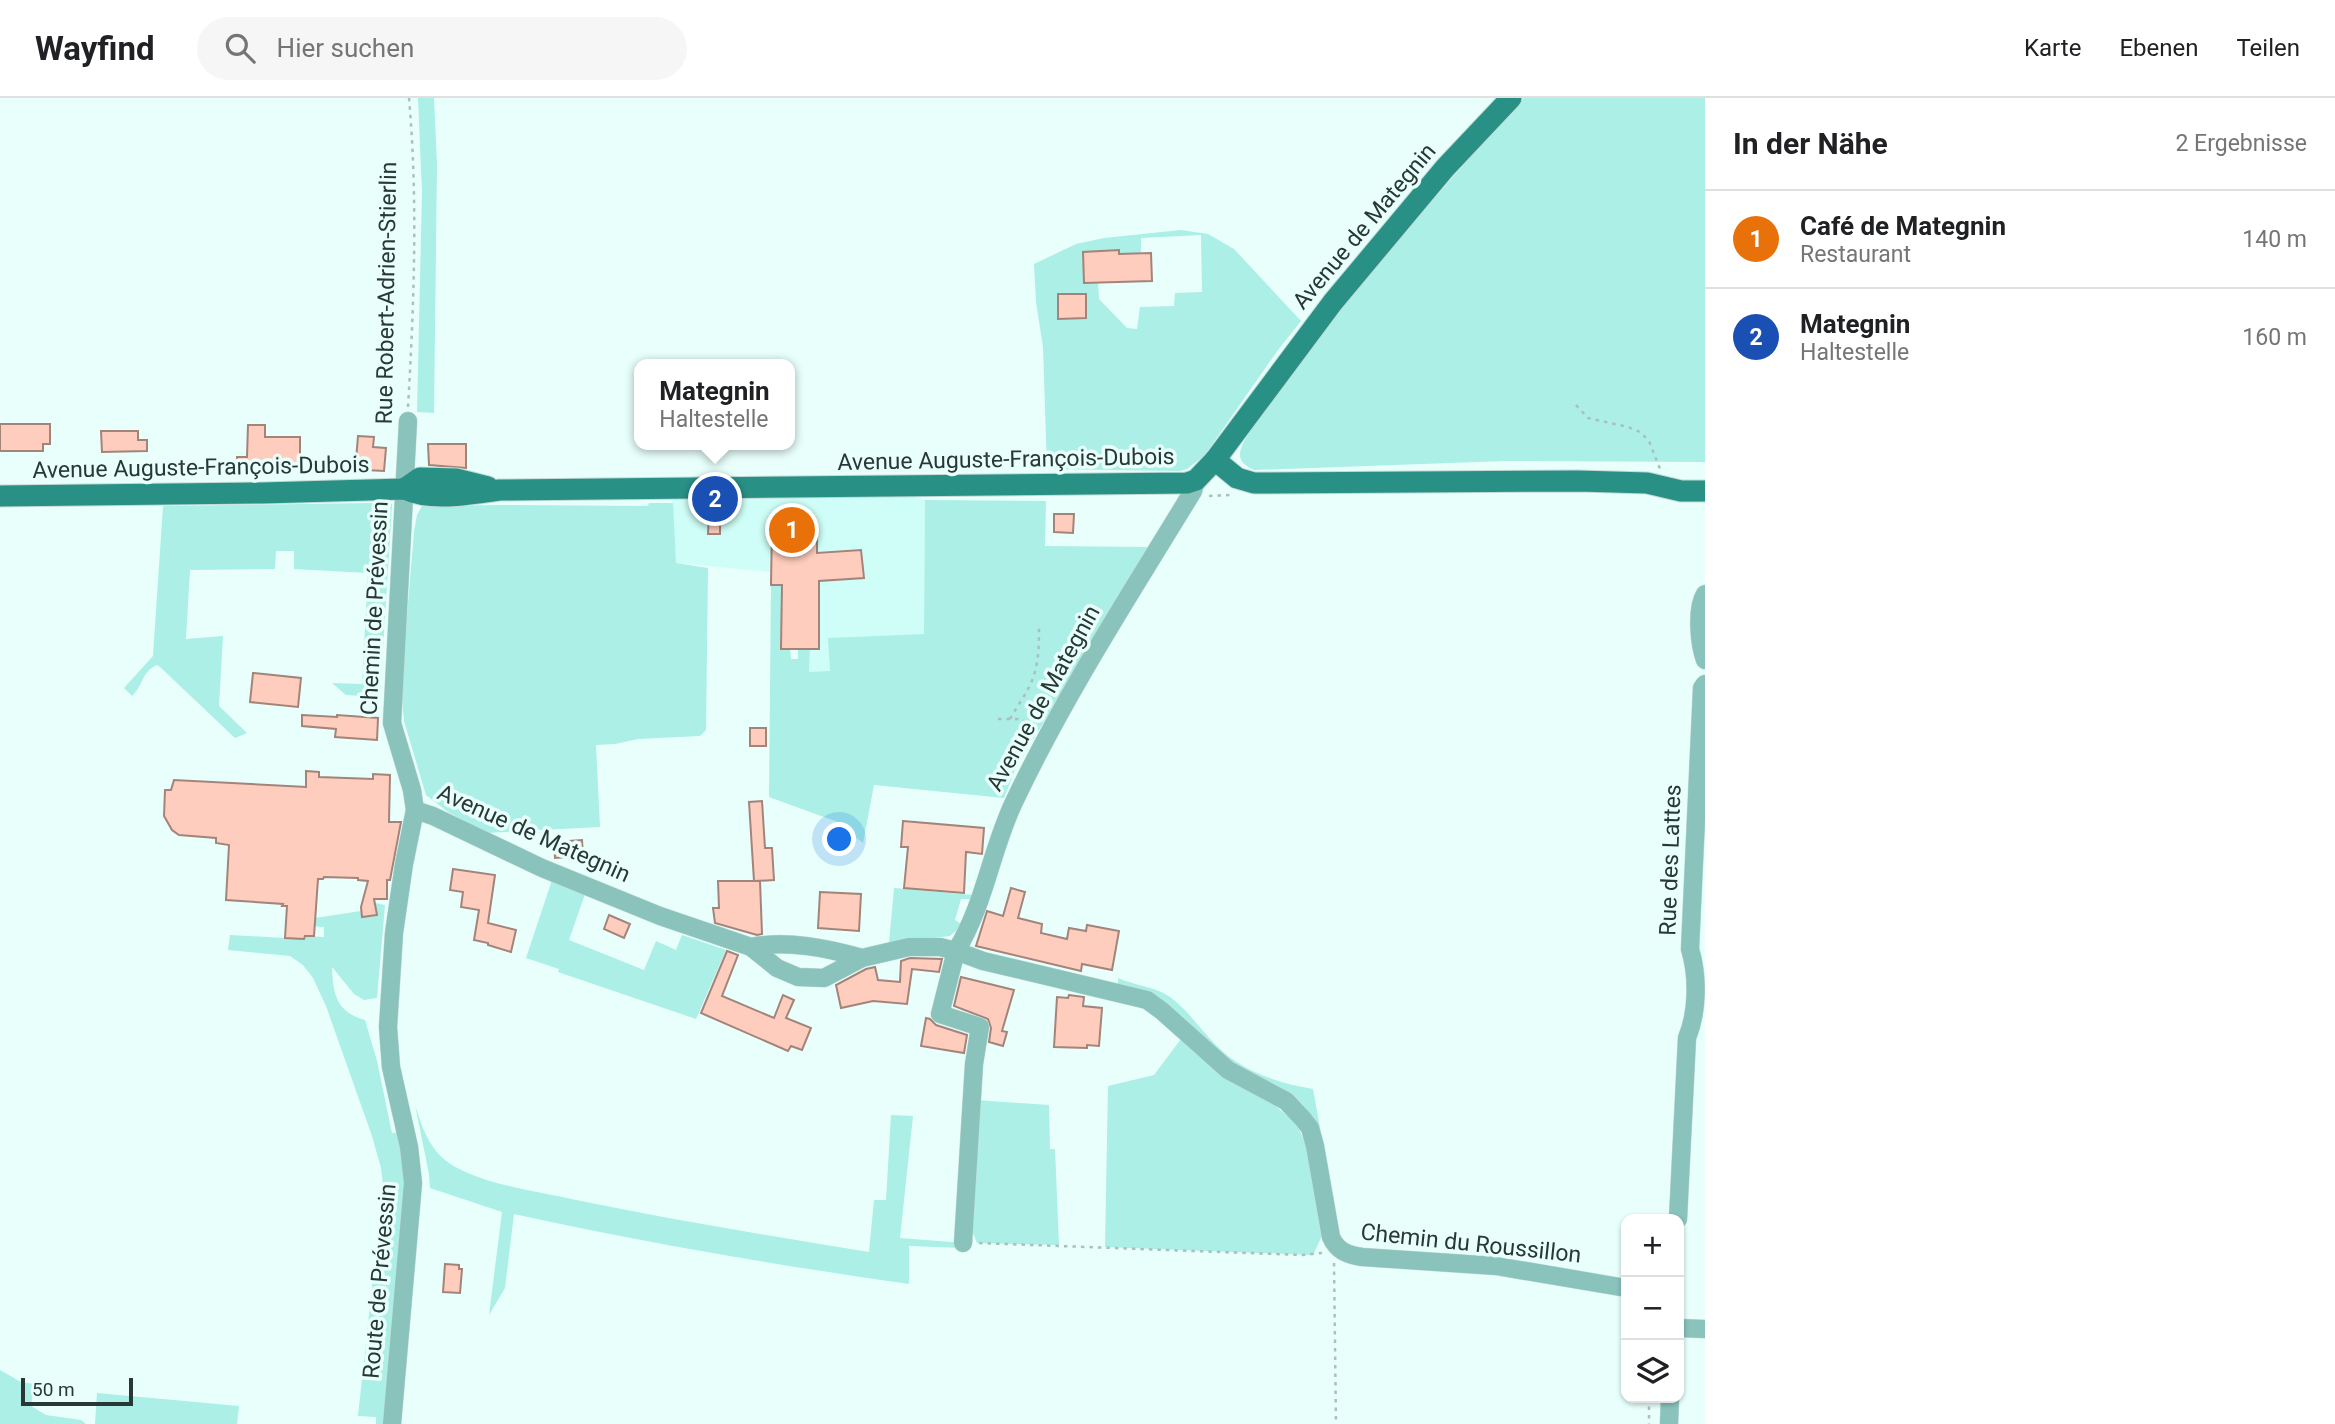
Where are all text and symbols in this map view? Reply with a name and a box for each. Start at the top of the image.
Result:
search box [197,17,687,80]
text: Wayfind [35,29,155,68]
icon: search [221,29,259,67]
text: Hier suchen [277,33,414,63]
text: Karte [2024,34,2081,62]
text: Ebenen [2119,34,2198,62]
text: Teilen [2236,34,2300,62]
text: In der Nähe [1733,126,1888,161]
text: 2 Ergebnisse [2175,130,2307,157]
street label: Avenue de Mategnin [1287,138,1442,315]
street label: Rue Robert-Adrien-Stierlin [371,161,402,425]
text: Café de Mategnin [1800,211,2006,241]
text: 1 [1749,226,1763,253]
text: 140 m [2242,226,2307,253]
text: Restaurant [1800,241,1911,268]
text: Mategnin [1800,309,1910,339]
text: 2 [1749,324,1763,351]
text: 160 m [2242,324,2307,351]
text: Haltestelle [1800,339,1909,366]
popup [634,359,795,450]
text: Mategnin [659,376,770,406]
text: Haltestelle [659,406,769,433]
street label: Avenue Auguste-François-Dubois [837,443,1175,476]
street label: Avenue Auguste-François-Dubois [32,451,370,484]
pin: 2 [692,473,738,525]
street label: Chemin de Prévessin [355,500,394,716]
pin: 1 [769,504,815,556]
street label: Avenue de Mategnin [981,601,1106,796]
street label: Avenue de Mategnin [433,779,634,888]
street label: Rue des Lattes [1654,784,1687,936]
your location [822,822,856,856]
street label: Route de Prévessin [358,1182,401,1380]
map controls [1621,1214,1684,1403]
button: + [1621,1214,1684,1277]
street label: Chemin du Roussillon [1359,1218,1583,1269]
button: − [1621,1277,1684,1340]
button: layers [1621,1340,1684,1403]
scale bar [21,1375,133,1407]
text: 50 m [32,1378,75,1401]

